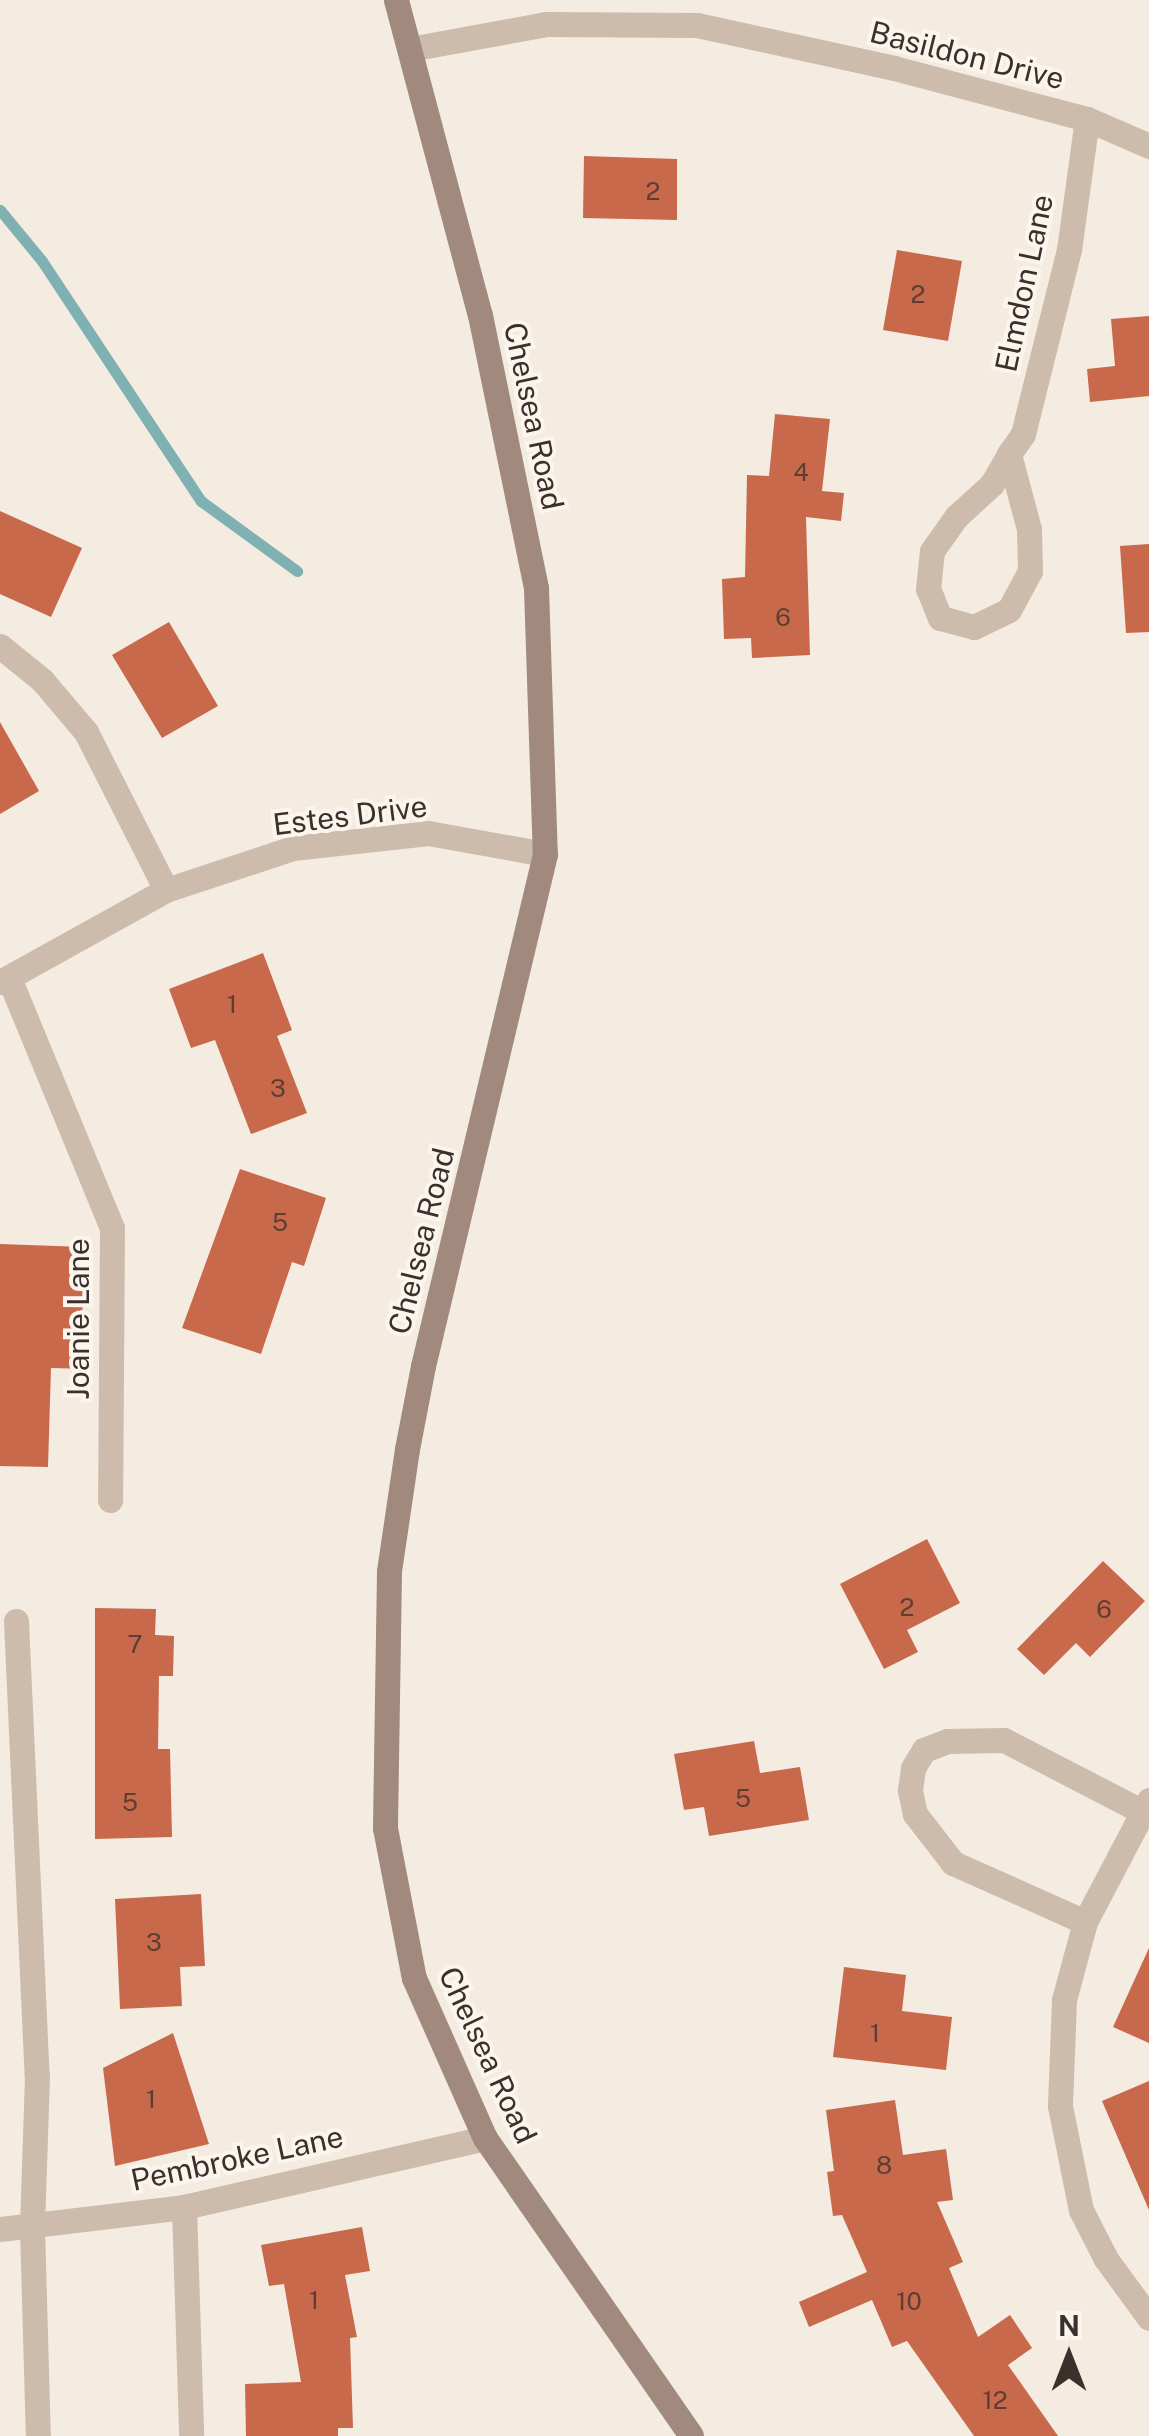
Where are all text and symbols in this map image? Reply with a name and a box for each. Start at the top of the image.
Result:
street label: Basildon Drive [866,13,1068,97]
house number: 2 [646,176,660,206]
street label: Elmdon Lane [988,191,1060,375]
house number: 2 [911,279,925,309]
street label: Chelsea Road [497,319,571,513]
house number: 4 [793,457,809,487]
house number: 6 [775,602,791,632]
street label: Estes Drive [271,788,429,842]
house number: 1 [227,989,237,1019]
house number: 3 [270,1073,286,1103]
street label: Chelsea Road [380,1144,462,1338]
house number: 5 [272,1207,288,1237]
street label: Joanie Lane [60,1238,96,1400]
house number: 2 [900,1592,914,1622]
house number: 6 [1096,1594,1112,1624]
house number: 7 [127,1629,143,1659]
house number: 5 [735,1783,751,1813]
house number: 5 [122,1787,138,1817]
house number: 3 [146,1927,162,1957]
street label: Chelsea Road [431,1961,545,2149]
house number: 1 [870,2018,880,2048]
house number: 1 [146,2084,156,2114]
street label: Pembroke Lane [127,2118,347,2198]
house number: 8 [876,2150,892,2180]
house number: 1 [309,2285,319,2315]
house number: 10 [896,2286,922,2316]
north arrow [1019,2306,1119,2406]
text: N [1058,2309,1080,2342]
house number: 12 [982,2385,1008,2415]

